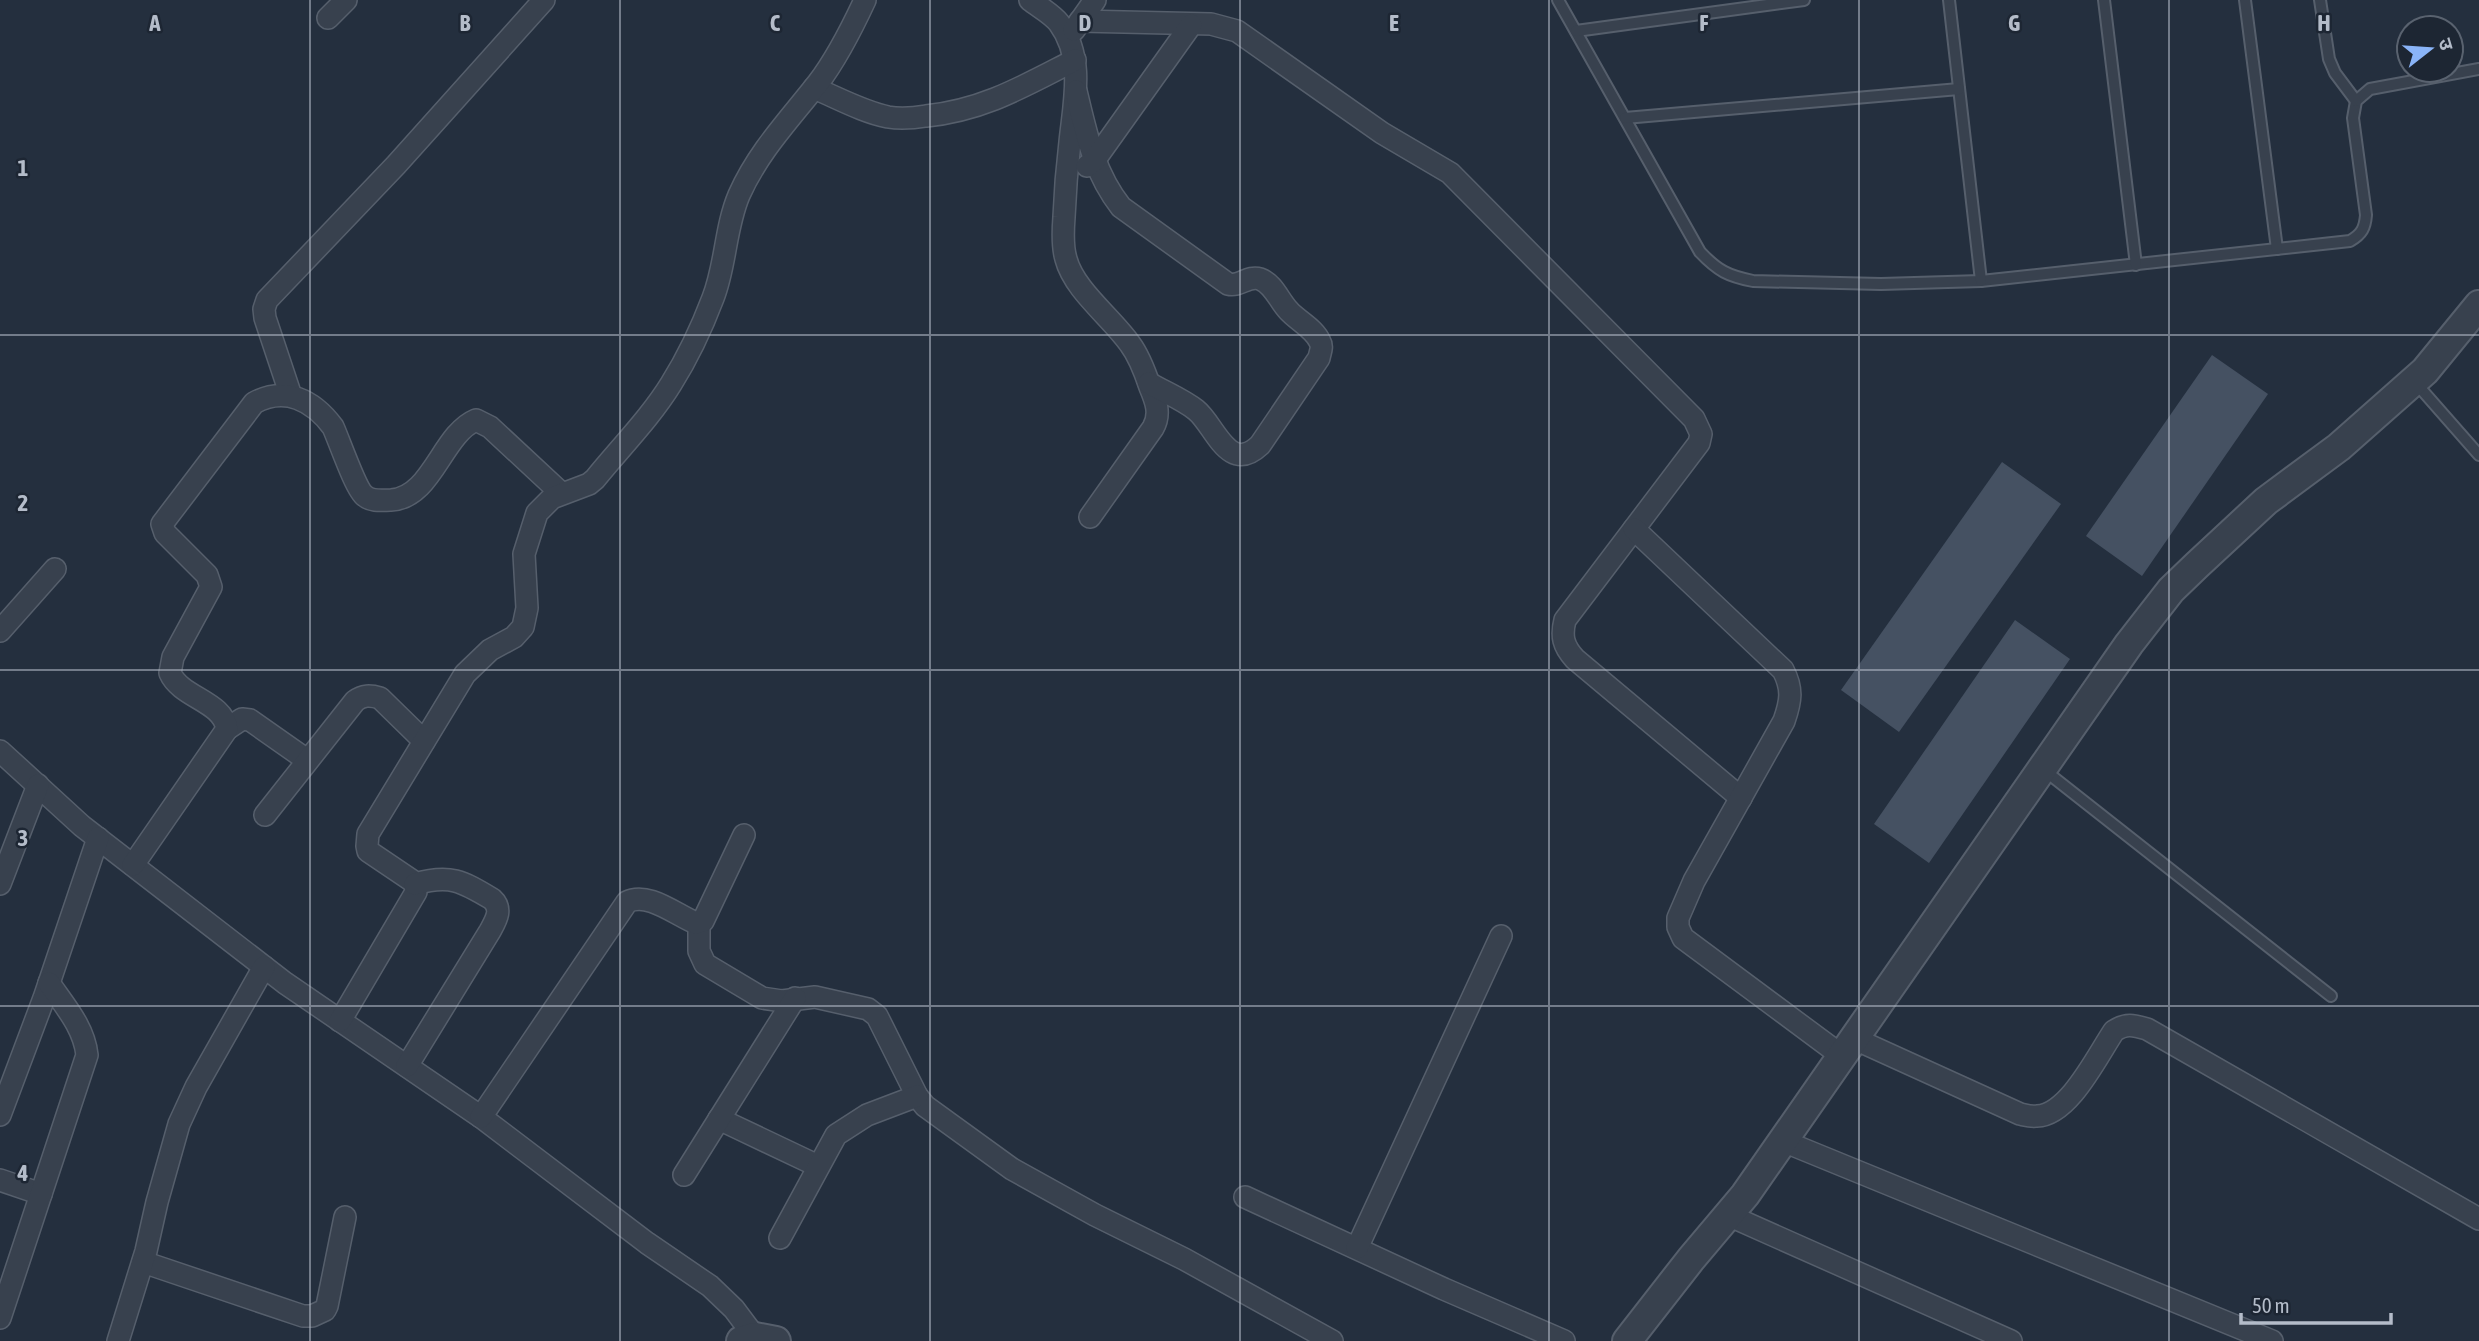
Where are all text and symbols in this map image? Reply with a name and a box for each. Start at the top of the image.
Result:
text: A [148,10,161,36]
text: B [460,10,471,36]
text: C [770,10,781,36]
text: D [1079,10,1092,36]
text: E [1389,10,1399,36]
text: F [1699,10,1709,36]
text: G [2008,10,2020,36]
text: H [2317,10,2331,36]
north arrow [2395,14,2465,84]
text: उ [2434,35,2459,53]
text: 1 [18,155,29,181]
text: 2 [18,490,28,516]
text: 3 [18,825,28,851]
text: 4 [17,1160,29,1186]
scale bar [2241,1282,2392,1326]
text: 50 m [2252,1293,2290,1317]

